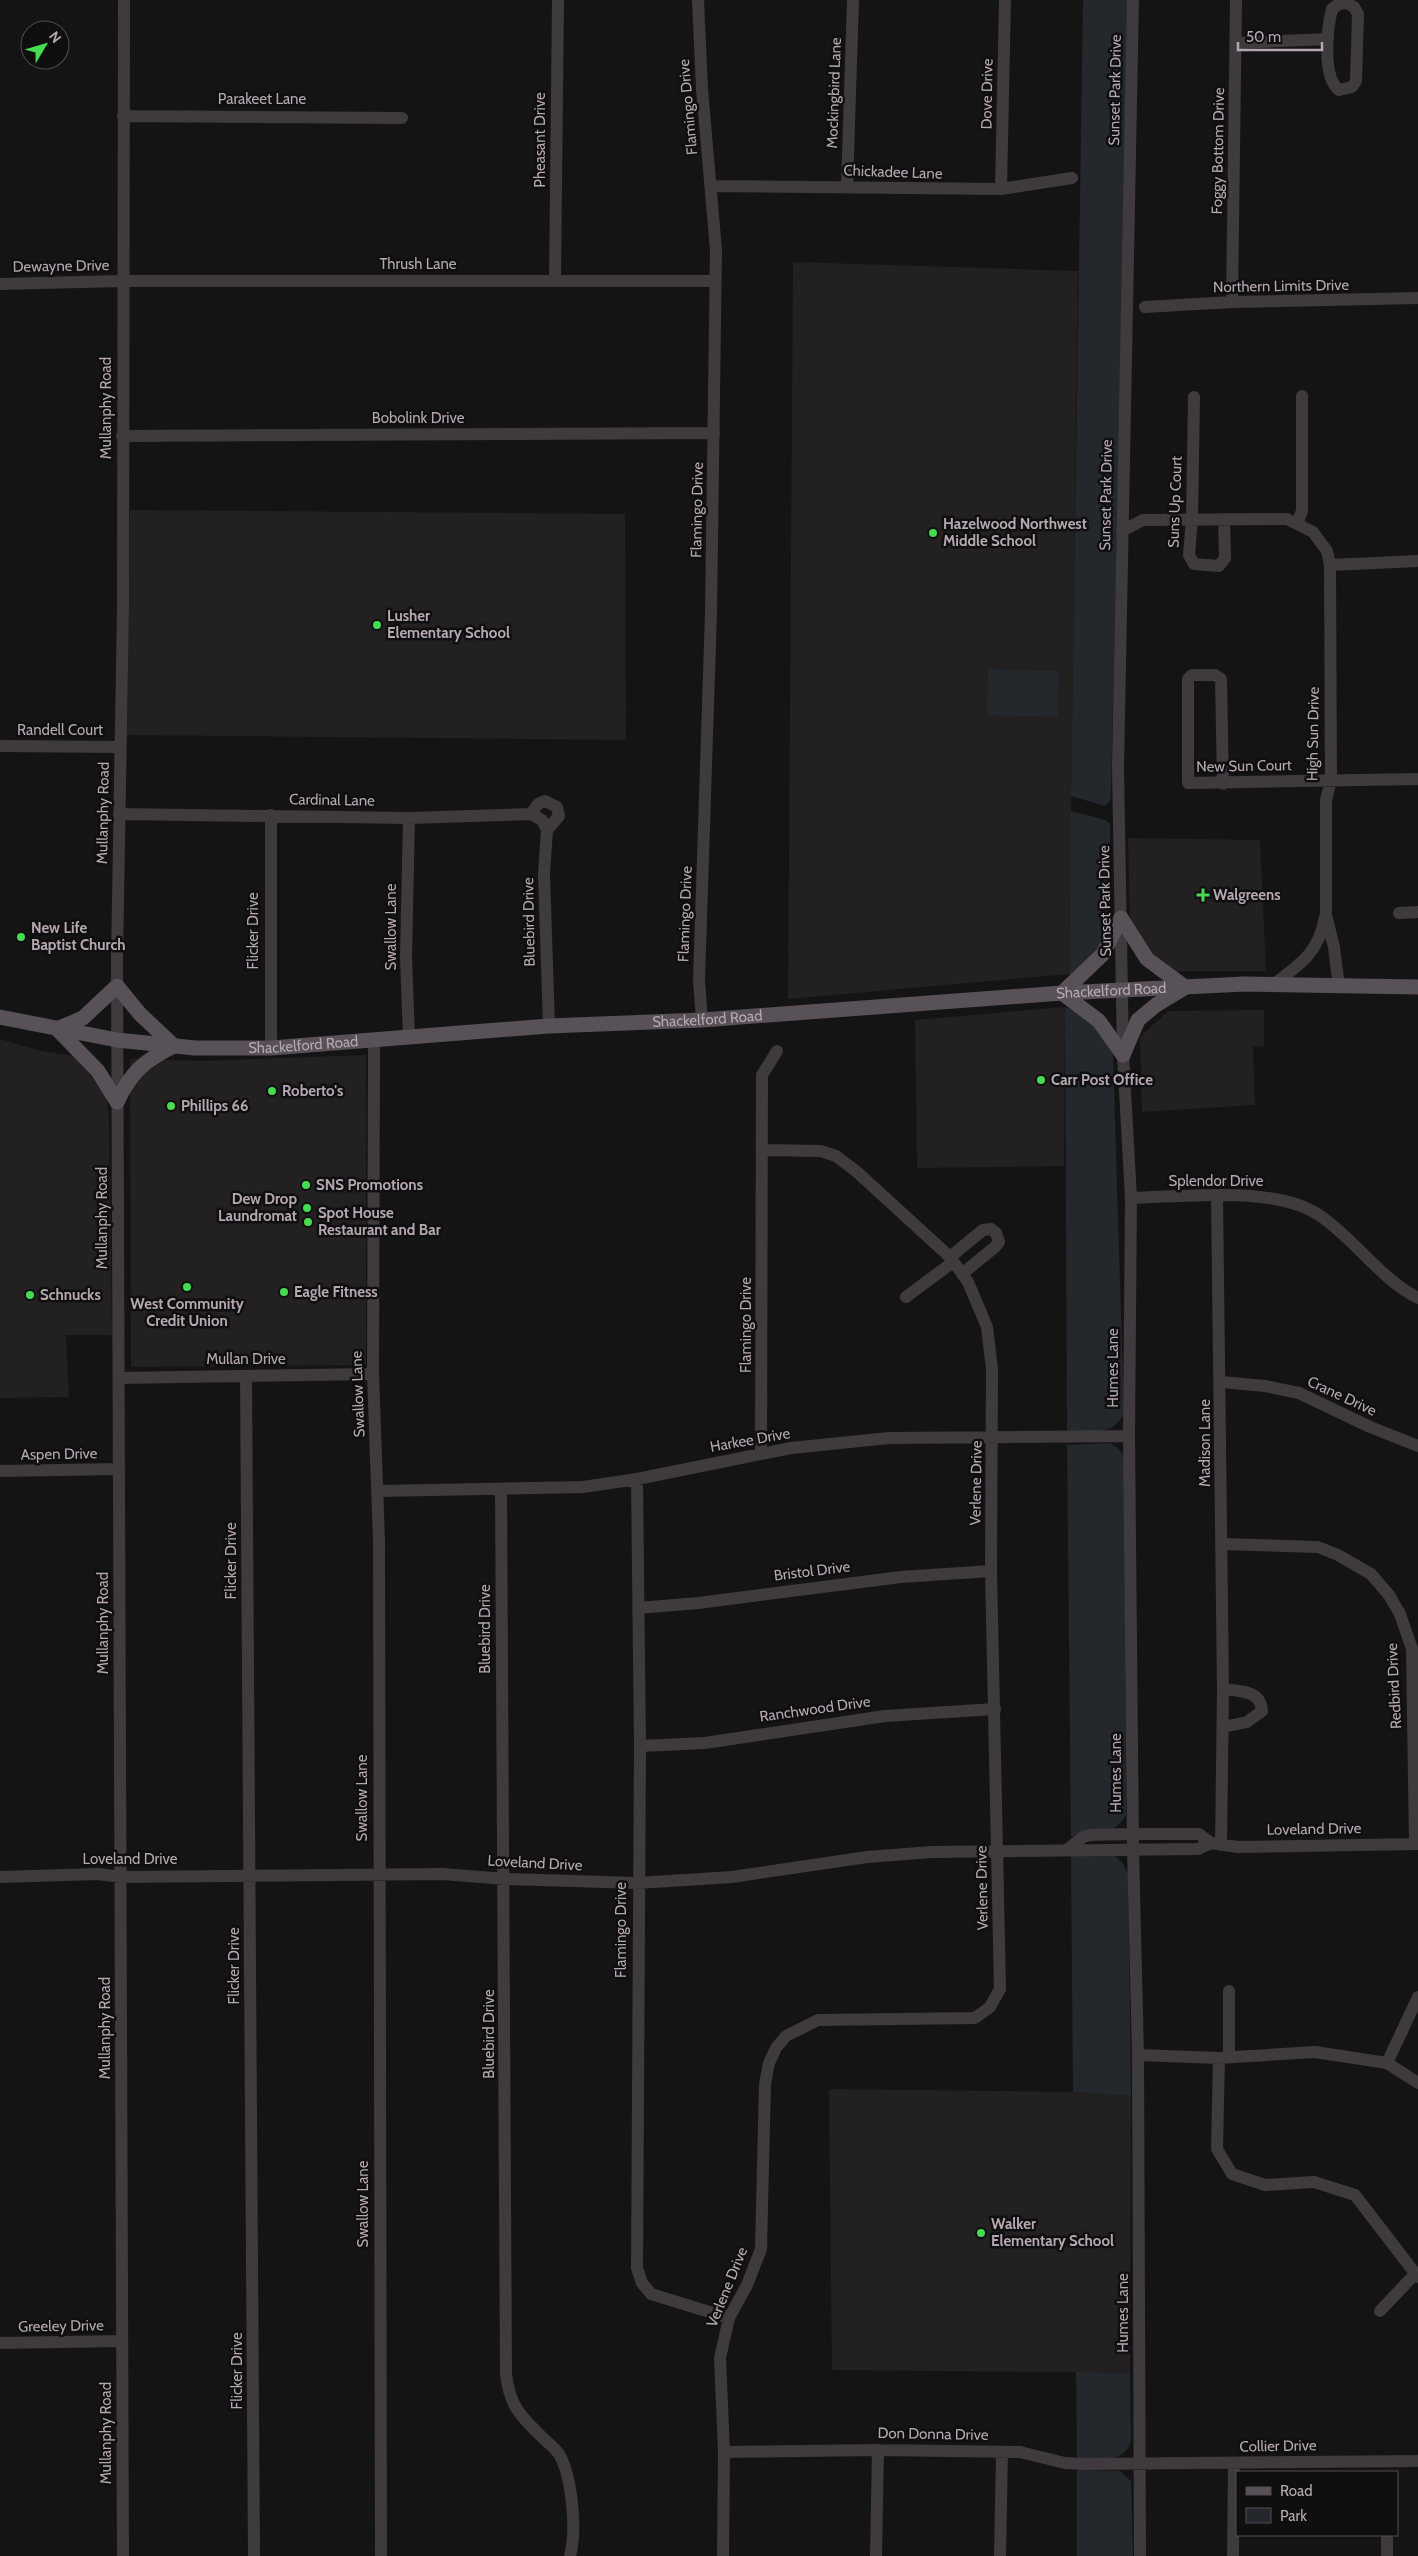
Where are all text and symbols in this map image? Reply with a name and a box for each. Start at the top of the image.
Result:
north arrow [20,20,70,70]
scale bar [1238,20,1322,52]
text: N [45,28,65,46]
text: 50 m [1246,28,1281,46]
street label: Sunset Park Drive [1105,34,1125,146]
street label: Mockingbird Lane [823,37,845,149]
street label: Flamingo Drive [675,58,701,156]
street label: Dove Drive [977,58,997,130]
street label: Foggy Bottom Drive [1208,87,1228,215]
street label: Parakeet Lane [218,90,306,108]
street label: Pheasant Drive [531,92,549,188]
street label: Chickadee Lane [843,161,943,183]
street label: Thrush Lane [379,255,457,273]
street label: Dewayne Drive [12,256,110,276]
street label: Northern Limits Drive [1213,276,1349,296]
street label: Mullanphy Road [97,357,115,459]
street label: Bobolink Drive [372,409,465,427]
street label: Sunset Park Drive [1096,439,1116,551]
street label: Suns Up Court [1164,456,1186,548]
street label: Flamingo Drive [687,462,707,558]
place label: Hazelwood Northwest Middle School [943,515,1087,550]
marker: Hazelwood Northwest Middle School [927,527,939,539]
place label: Lusher Elementary School [387,607,510,642]
marker: Lusher Elementary School [371,619,383,631]
street label: High Sun Drive [1303,686,1323,781]
street label: Randell Court [17,721,103,739]
street label: New Sun Court [1196,756,1292,776]
street label: Mullanphy Road [93,762,113,864]
street label: Cardinal Lane [289,790,375,810]
street label: Sunset Park Drive [1095,845,1115,957]
street label: Flamingo Drive [674,865,696,962]
street label: Bluebird Drive [519,877,539,967]
street label: Swallow Lane [382,883,400,970]
place label: Walgreens [1213,886,1281,904]
marker: Walgreens [1197,889,1209,901]
street label: Flicker Drive [244,892,262,970]
place label: New Life Baptist Church [31,919,126,954]
marker: New Life Baptist Church [15,931,27,943]
street label: Shackelford Road [1056,979,1167,1002]
street label: Shackelford Road [652,1006,763,1031]
street label: Shackelford Road [248,1032,359,1057]
place label: Carr Post Office [1051,1071,1153,1089]
marker: Carr Post Office [1035,1074,1047,1086]
place label: Roberto's [282,1082,343,1100]
marker: Roberto's [266,1085,278,1097]
place label: Phillips 66 [181,1097,248,1115]
marker: Phillips 66 [165,1100,177,1112]
street label: Mullanphy Road [93,1167,111,1269]
street label: Splendor Drive [1169,1172,1264,1190]
place label: SNS Promotions [316,1176,423,1194]
marker: SNS Promotions [300,1179,312,1191]
place label: Dew Drop Laundromat [218,1190,297,1225]
marker: Dew Drop Laundromat [301,1202,313,1214]
place label: Spot House Restaurant and Bar [318,1204,441,1239]
marker: Spot House Restaurant and Bar [302,1216,314,1228]
street label: Flamingo Drive [737,1277,755,1373]
marker: West Community Credit Union [181,1281,193,1293]
place label: Eagle Fitness [294,1283,378,1301]
place label: Schnucks [40,1286,101,1304]
marker: Eagle Fitness [278,1286,290,1298]
marker: Schnucks [24,1289,36,1301]
place label: West Community Credit Union [130,1295,245,1330]
street label: Humes Lane [1104,1328,1122,1408]
street label: Mullan Drive [206,1350,286,1368]
street label: Swallow Lane [347,1350,369,1438]
street label: Crane Drive [1305,1372,1380,1420]
street label: Madison Lane [1196,1399,1214,1487]
street label: Harkee Drive [708,1424,792,1456]
street label: Verlene Drive [966,1440,986,1526]
street label: Aspen Drive [20,1444,98,1464]
street label: Flicker Drive [222,1522,240,1600]
street label: Bristol Drive [773,1557,852,1585]
street label: Mullanphy Road [94,1572,112,1674]
street label: Bluebird Drive [476,1584,494,1674]
street label: Redbird Drive [1383,1642,1405,1729]
street label: Ranchwood Drive [758,1692,872,1726]
street label: Humes Lane [1107,1733,1125,1813]
street label: Swallow Lane [353,1754,371,1841]
street label: Loveland Drive [1266,1819,1362,1839]
street label: Verlene Drive [972,1845,992,1931]
street label: Loveland Drive [83,1850,178,1868]
street label: Loveland Drive [487,1852,583,1874]
street label: Flamingo Drive [612,1882,630,1978]
street label: Flicker Drive [225,1927,243,2005]
street label: Mullanphy Road [96,1977,114,2079]
street label: Bluebird Drive [480,1989,498,2079]
street label: Swallow Lane [354,2160,372,2247]
place label: Walker Elementary School [991,2215,1114,2250]
marker: Walker Elementary School [975,2227,987,2239]
street label: Verlene Drive [703,2244,751,2330]
street label: Humes Lane [1114,2273,1132,2353]
street label: Greeley Drive [18,2316,104,2336]
street label: Flicker Drive [228,2332,246,2410]
street label: Mullanphy Road [97,2382,115,2484]
street label: Don Donna Drive [877,2424,989,2444]
street label: Collier Drive [1239,2436,1317,2456]
legend [1236,2471,1398,2536]
text: Road [1280,2482,1313,2500]
text: Park [1280,2507,1307,2525]

